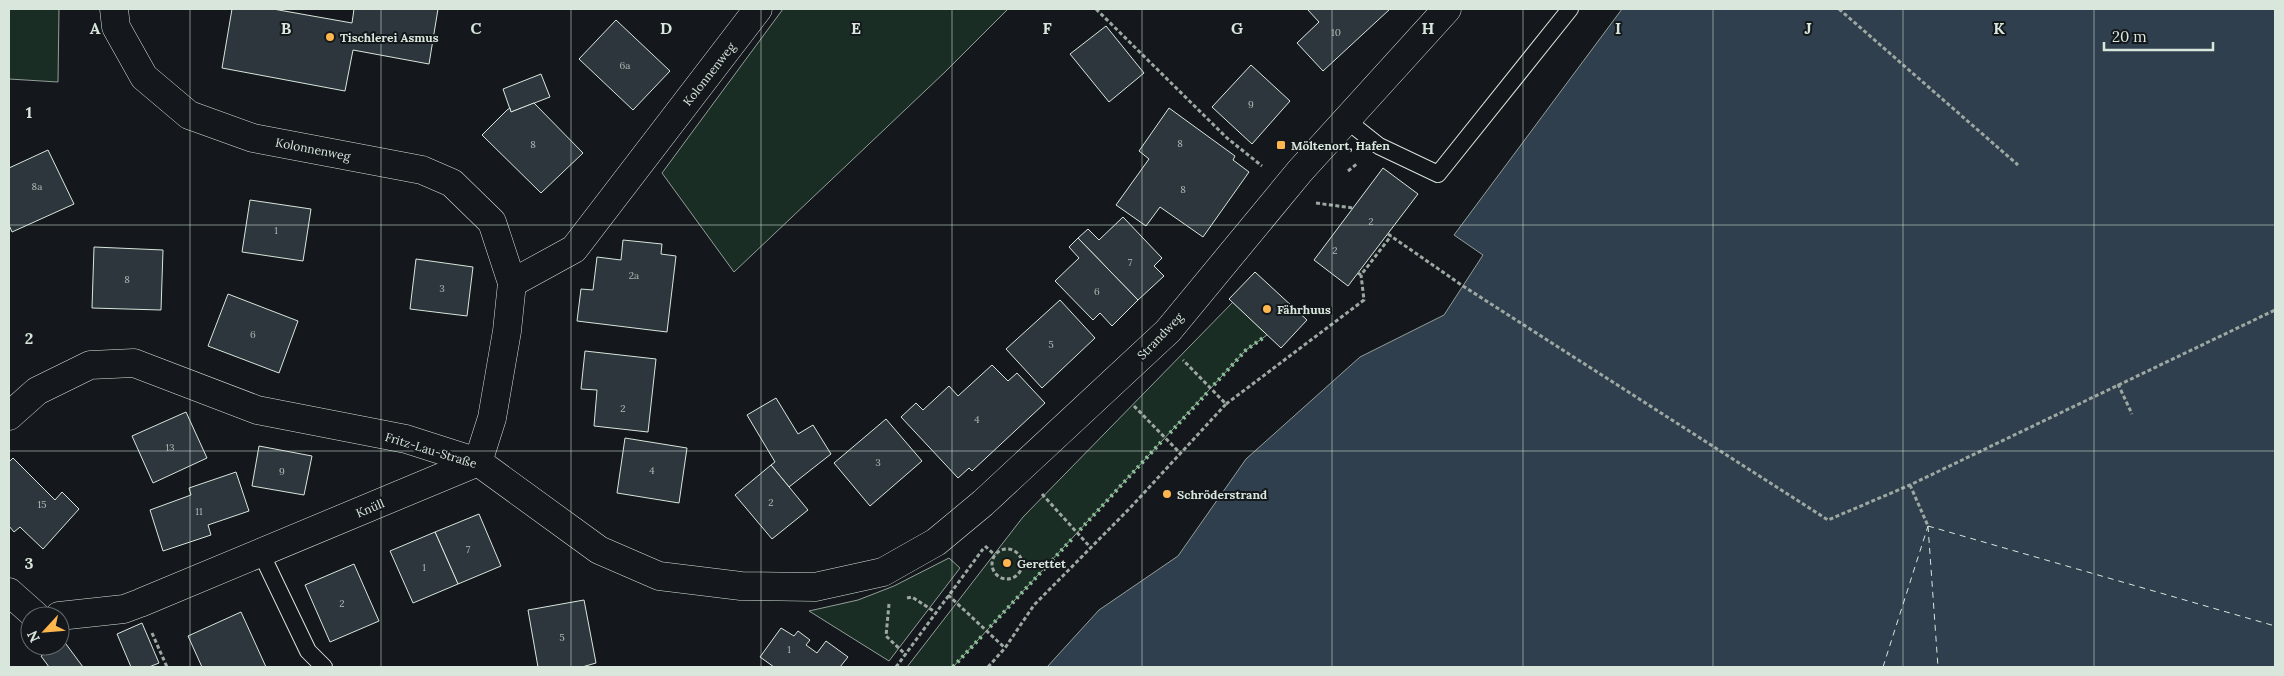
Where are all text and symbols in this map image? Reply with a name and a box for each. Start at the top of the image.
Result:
text: A [90,18,101,38]
text: B [281,18,292,38]
text: C [470,18,482,38]
text: D [660,18,672,38]
text: E [851,18,861,38]
text: F [1042,18,1052,38]
text: G [1231,18,1243,38]
text: H [1422,18,1435,38]
text: I [1615,18,1621,38]
text: J [1804,18,1812,38]
text: K [1993,18,2005,38]
scale bar [2104,20,2213,52]
house number: 10 [1331,26,1341,39]
text: 20 m [2112,27,2147,46]
place label: Tischlerei Asmus [340,30,439,45]
marker: Tischlerei Asmus [324,31,336,43]
street label: Kolonnenweg [680,39,739,109]
house number: 6a [620,59,630,72]
house number: 9 [1248,98,1254,111]
text: 1 [26,102,32,122]
street label: Kolonnenweg [274,134,352,164]
house number: 8 [1177,137,1183,150]
house number: 8 [530,138,536,151]
place label: Möltenort, Hafen [1291,138,1390,153]
marker: Möltenort, Hafen [1275,139,1287,151]
house number: 8a [32,180,42,193]
house number: 8 [1180,183,1186,196]
house number: 2 [1368,215,1374,228]
house number: 1 [274,224,278,237]
house number: 2 [1332,244,1338,257]
house number: 7 [1128,256,1133,269]
house number: 2a [629,269,639,282]
house number: 8 [124,273,130,286]
house number: 3 [439,282,445,295]
house number: 6 [1094,285,1100,298]
place label: Fährhuus [1277,302,1331,317]
marker: Fährhuus [1261,303,1273,315]
street label: Strandweg [1134,309,1186,363]
text: 2 [25,328,33,348]
house number: 6 [250,328,256,341]
house number: 5 [1048,338,1054,351]
house number: 2 [620,402,626,415]
house number: 4 [974,413,980,426]
street label: Fritz-Lau-Straße [383,429,479,471]
house number: 13 [165,441,175,454]
house number: 3 [875,456,881,469]
house number: 4 [649,464,655,477]
house number: 9 [279,465,285,478]
place label: Schröderstrand [1177,487,1267,502]
marker: Schröderstrand [1161,488,1173,500]
street label: Knüll [354,495,386,521]
house number: 2 [768,496,774,509]
house number: 15 [37,498,47,511]
house number: 11 [195,505,203,518]
house number: 7 [466,543,471,556]
text: 3 [25,553,34,573]
place label: Gerettet [1017,556,1067,571]
marker: Gerettet [1001,557,1013,569]
house number: 1 [422,561,426,574]
house number: 2 [339,597,345,610]
north arrow [20,606,70,656]
text: N [23,628,44,646]
house number: 5 [559,631,565,644]
house number: 1 [787,643,791,656]

